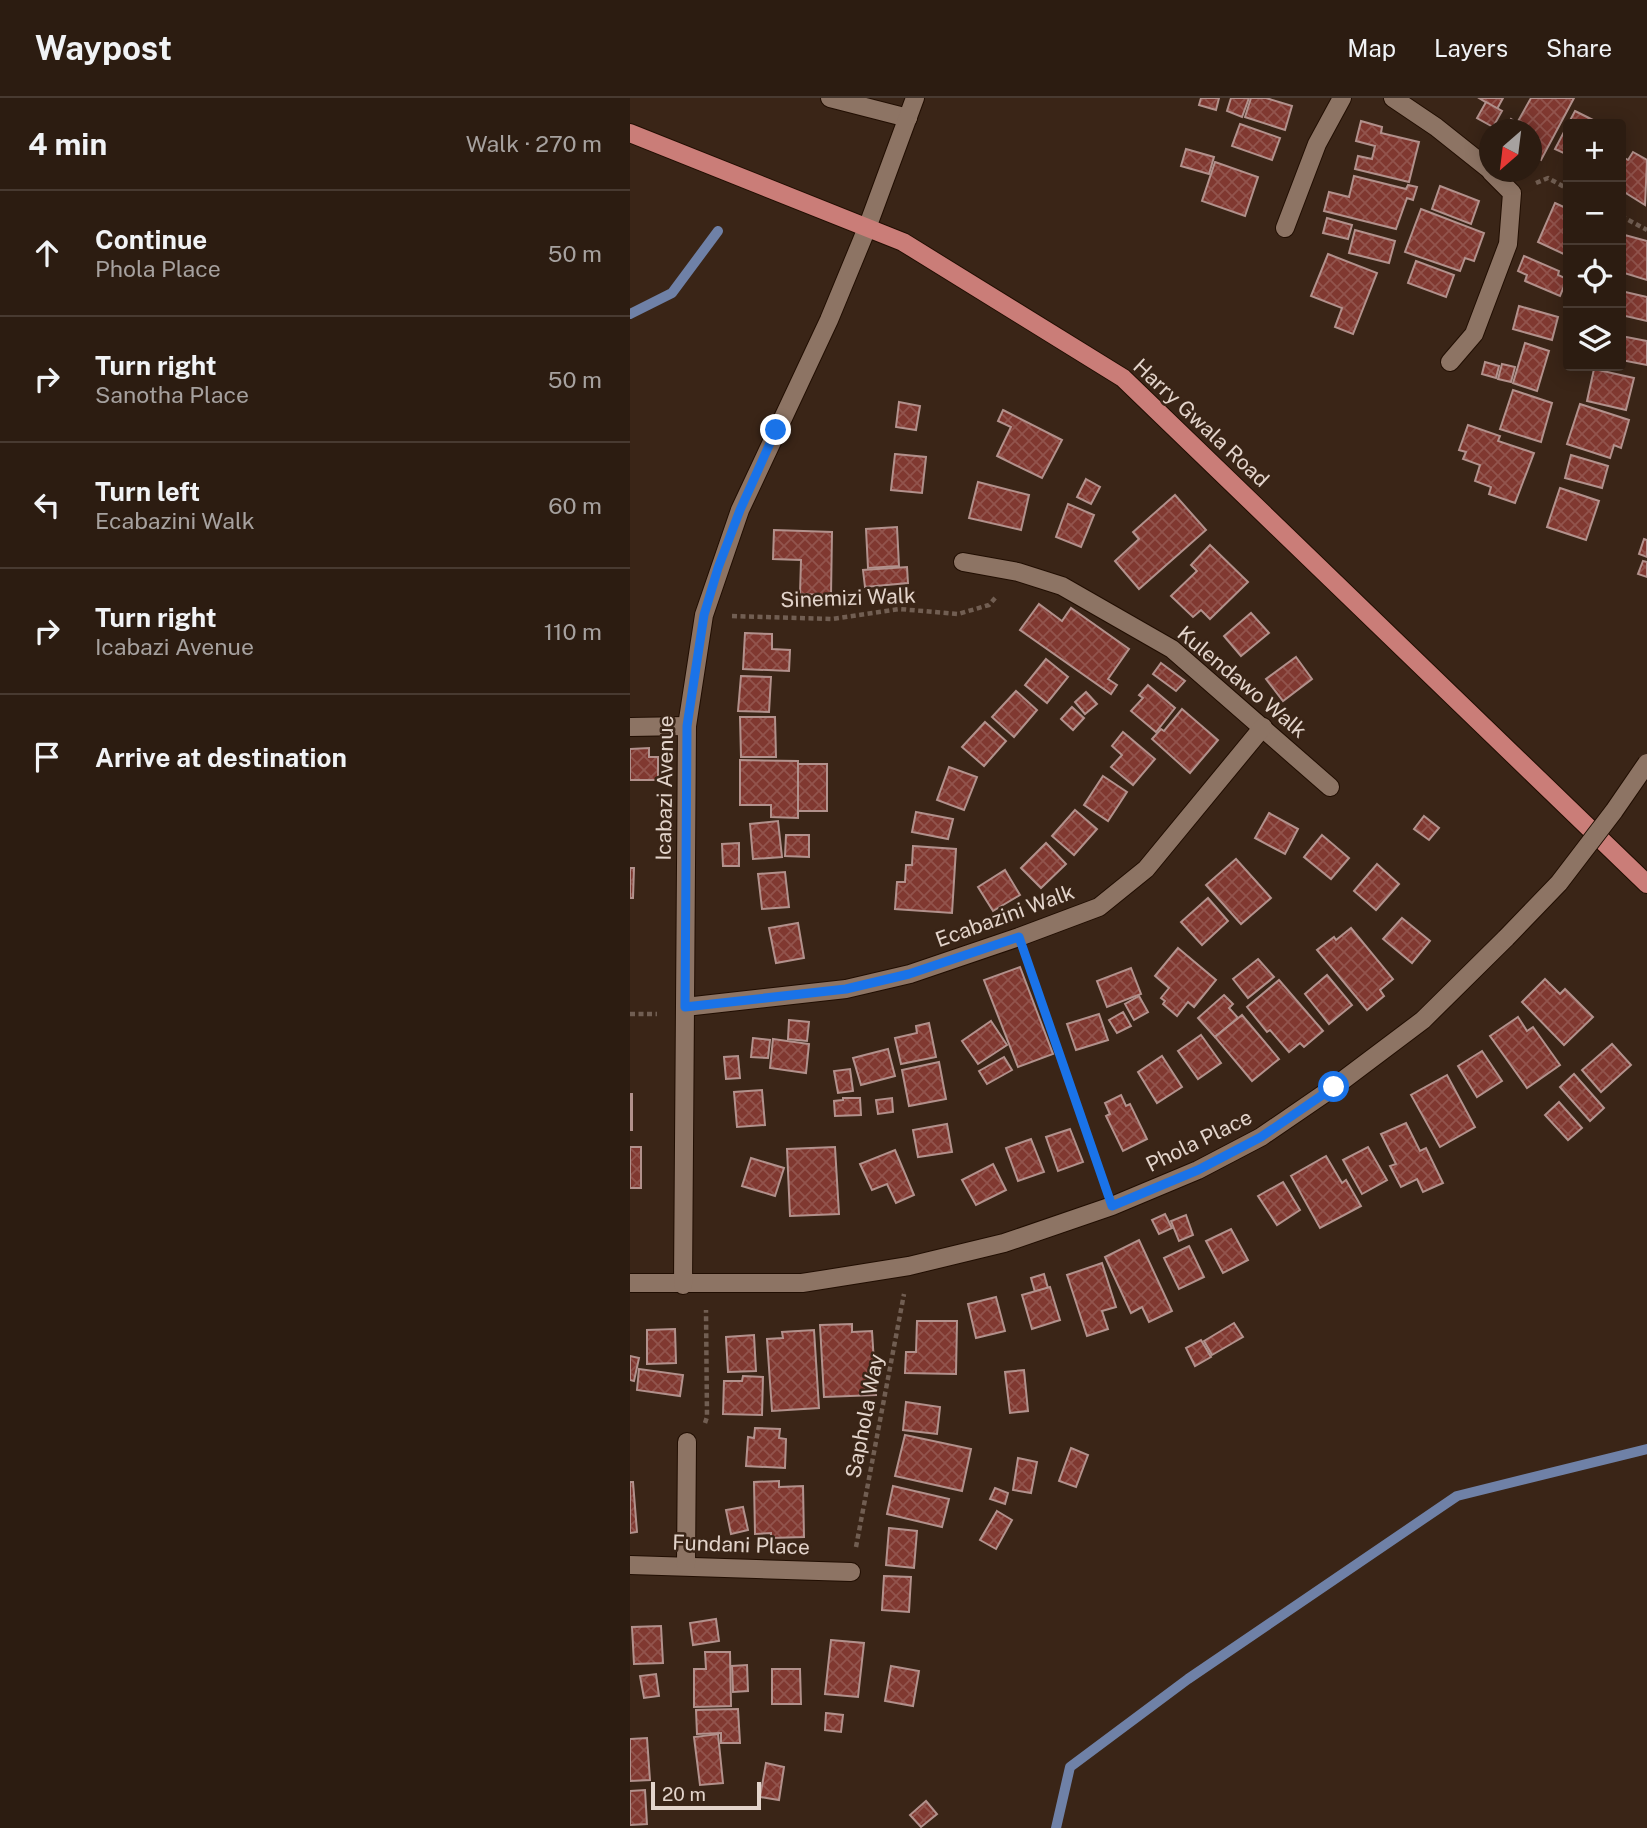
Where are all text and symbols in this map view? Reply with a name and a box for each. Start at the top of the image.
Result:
text: Waypost [35,29,172,67]
text: Map [1347,34,1396,62]
text: Layers [1434,34,1508,62]
text: Share [1546,34,1612,62]
north arrow [1479,119,1542,182]
map controls [1563,119,1626,371]
button: + [1563,119,1626,182]
text: 4 min [28,126,107,162]
text: Walk · 270 m [466,130,602,157]
button: − [1563,182,1626,245]
text: Continue [95,224,207,255]
icon: ahead [28,234,66,272]
text: 50 m [548,240,602,267]
button: locate [1563,245,1626,308]
text: Phola Place [95,255,221,282]
button: layers [1563,308,1626,371]
text: Turn right [95,350,217,381]
street label: Harry Gwala Road [1128,353,1274,492]
icon: right [28,360,66,398]
text: 50 m [548,366,602,393]
text: Sanotha Place [95,381,249,408]
route end [760,414,791,445]
text: Turn left [95,476,200,507]
icon: left [28,486,66,524]
text: 60 m [548,492,602,519]
text: Ecabazini Walk [95,507,255,534]
street label: Sinemizi Walk [780,583,916,612]
text: Turn right [95,602,217,633]
icon: right [28,612,66,650]
text: 110 m [544,618,602,645]
street label: Kulendawo Walk [1173,620,1312,743]
text: Icabazi Avenue [95,633,254,660]
street label: Icabazi Avenue [651,715,678,861]
icon: arrive [28,738,66,776]
text: Arrive at destination [95,742,347,773]
street label: Ecabazini Walk [932,879,1078,952]
route start [1318,1071,1349,1102]
street label: Phola Place [1142,1104,1256,1177]
street label: Saphola Way [840,1352,889,1480]
street label: Fundani Place [672,1530,810,1559]
scale bar [651,1779,761,1811]
text: 20 m [662,1783,706,1805]

